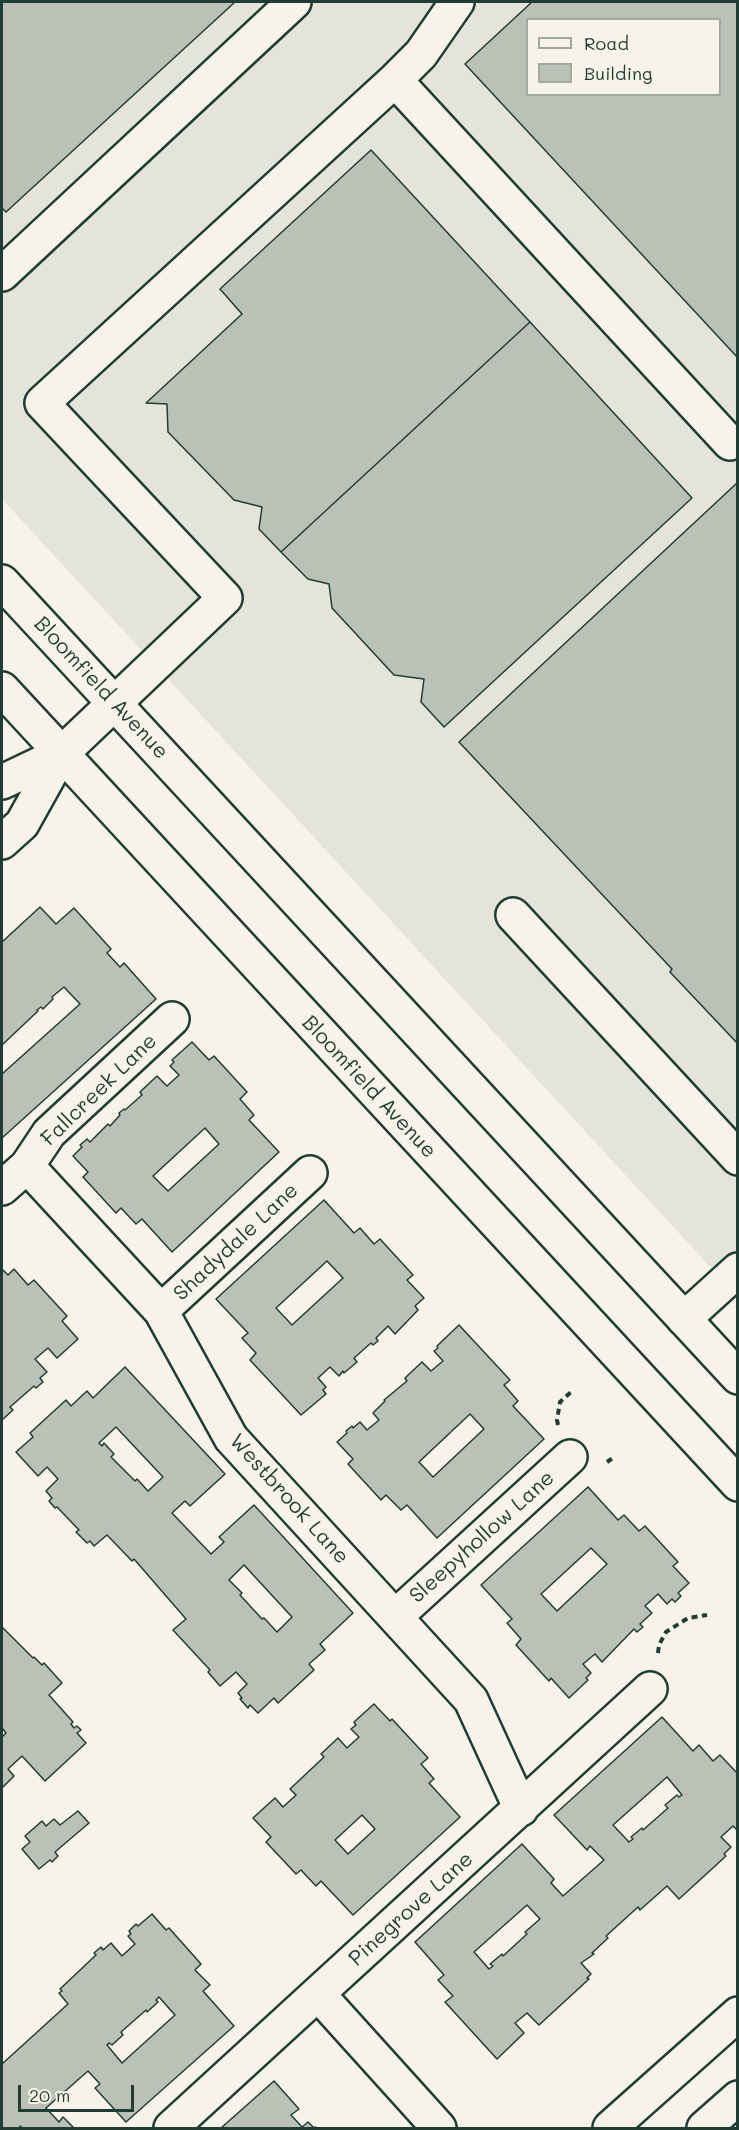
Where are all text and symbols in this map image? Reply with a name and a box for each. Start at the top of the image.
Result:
legend [526,18,721,96]
text: Road [584,31,629,55]
text: Building [584,61,652,85]
street label: Bloomfield Avenue [29,612,173,764]
street label: Bloomfield Avenue [297,1011,441,1163]
street label: Fallcreek Lane [36,1029,162,1151]
street label: Shadydale Lane [168,1178,304,1306]
street label: Westbrook Lane [224,1429,354,1569]
street label: Sleepyhollow Lane [404,1465,560,1609]
street label: Pinegrove Lane [344,1847,478,1971]
scale bar [21,2073,136,2111]
text: 20 m [29,2083,70,2107]

